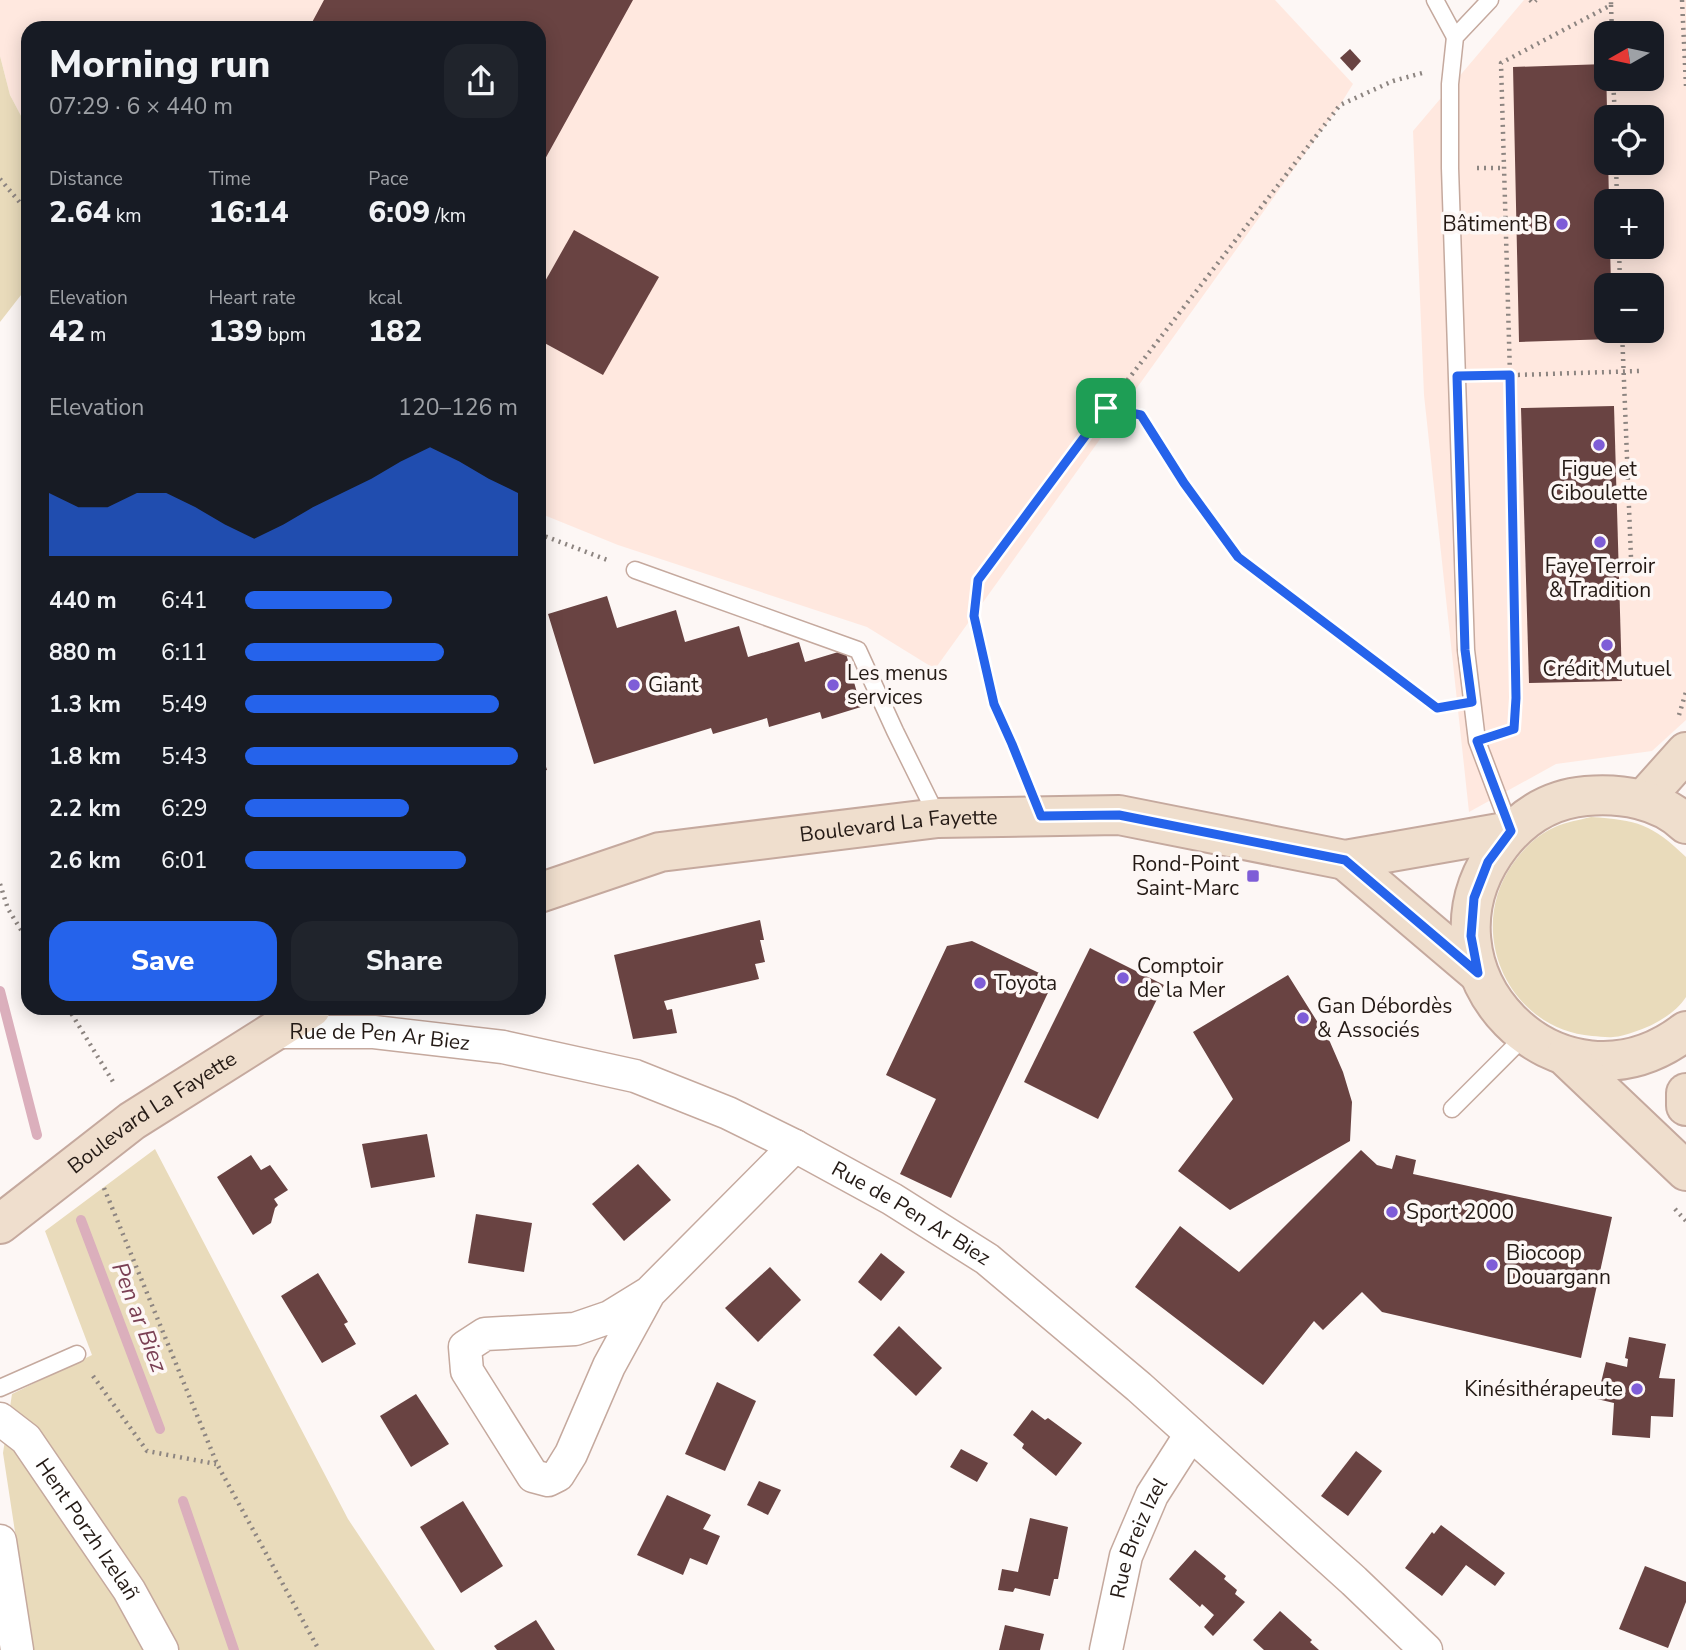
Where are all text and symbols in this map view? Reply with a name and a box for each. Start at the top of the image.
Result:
north arrow [1594,21,1664,91]
map controls [1594,21,1664,343]
text: Morning run [49,39,270,90]
button: share [444,44,518,118]
text: 07:29 · 6 × 440 m [49,91,233,122]
button: locate [1594,105,1664,175]
text: Distance [49,166,123,192]
text: Time [209,166,251,192]
text: Pace [368,166,409,192]
button: + [1594,189,1664,259]
text: 2.64 [49,192,111,233]
text: 16:14 [209,192,288,233]
text: 6:09 [368,192,430,233]
text: km [111,203,141,229]
text: /km [430,203,466,229]
place label: Bâtiment B [1442,210,1548,238]
marker: Bâtiment B [1554,216,1570,232]
button: − [1594,273,1664,343]
text: Elevation [49,285,128,311]
text: Heart rate [209,285,296,311]
text: kcal [368,285,402,311]
text: 42 [49,311,85,352]
text: 139 [209,311,263,352]
text: 182 [368,311,422,352]
text: m [85,322,106,348]
text: bpm [263,322,306,348]
pin [1076,378,1136,438]
icon: arrive [1087,389,1125,427]
text: Elevation [49,392,144,423]
text: 120–126 m [398,392,518,423]
marker: Figue et Ciboulette [1591,437,1607,453]
place label: Figue et Ciboulette [1550,455,1648,507]
marker: Faye Terroir & Tradition [1592,534,1608,550]
place label: Faye Terroir & Tradition [1545,552,1656,604]
text: 440 m [49,585,117,616]
text: 6:41 [161,585,208,616]
text: 880 m [49,637,117,668]
text: 6:11 [161,637,208,668]
marker: Crédit Mutuel [1599,637,1615,653]
place label: Crédit Mutuel [1543,655,1672,683]
place label: Les menus services [847,659,948,711]
place label: Giant [648,671,699,699]
marker: Giant [626,677,642,693]
marker: Les menus services [825,677,841,693]
text: 1.3 km [49,689,121,720]
text: 5:49 [161,689,208,720]
text: 1.8 km [49,741,121,772]
text: 5:43 [161,741,208,772]
text: 2.2 km [49,793,121,824]
text: 6:29 [161,793,208,824]
street label: Boulevard La Fayette [798,803,998,849]
text: 2.6 km [49,845,121,876]
text: 6:01 [161,845,208,876]
place label: Rond-Point Saint-Marc [1132,850,1240,902]
marker: Rond-Point Saint-Marc [1245,868,1261,884]
button: Save [49,921,277,1001]
button: Share [291,921,518,1001]
place label: Comptoir de la Mer [1137,952,1226,1004]
place label: Toyota [994,969,1057,997]
marker: Comptoir de la Mer [1115,970,1131,986]
marker: Toyota [972,975,988,991]
place label: Gan Débordès & Associés [1317,992,1452,1044]
marker: Gan Débordès & Associés [1295,1010,1311,1026]
street label: Rue de Pen Ar Biez [290,1018,472,1057]
street label: Boulevard La Fayette [62,1045,242,1180]
street label: Rue de Pen Ar Biez [827,1155,996,1272]
place label: Sport 2000 [1406,1198,1514,1226]
marker: Sport 2000 [1384,1204,1400,1220]
place label: Biocoop Douargann [1506,1239,1611,1291]
marker: Biocoop Douargann [1484,1257,1500,1273]
water label: Pen ar Biez [104,1258,175,1377]
place label: Kinésithérapeute [1464,1375,1623,1403]
marker: Kinésithérapeute [1629,1381,1645,1397]
street label: Hent Porzh Izelañ [29,1453,146,1605]
street label: Rue Breiz Izel [1103,1471,1174,1601]

